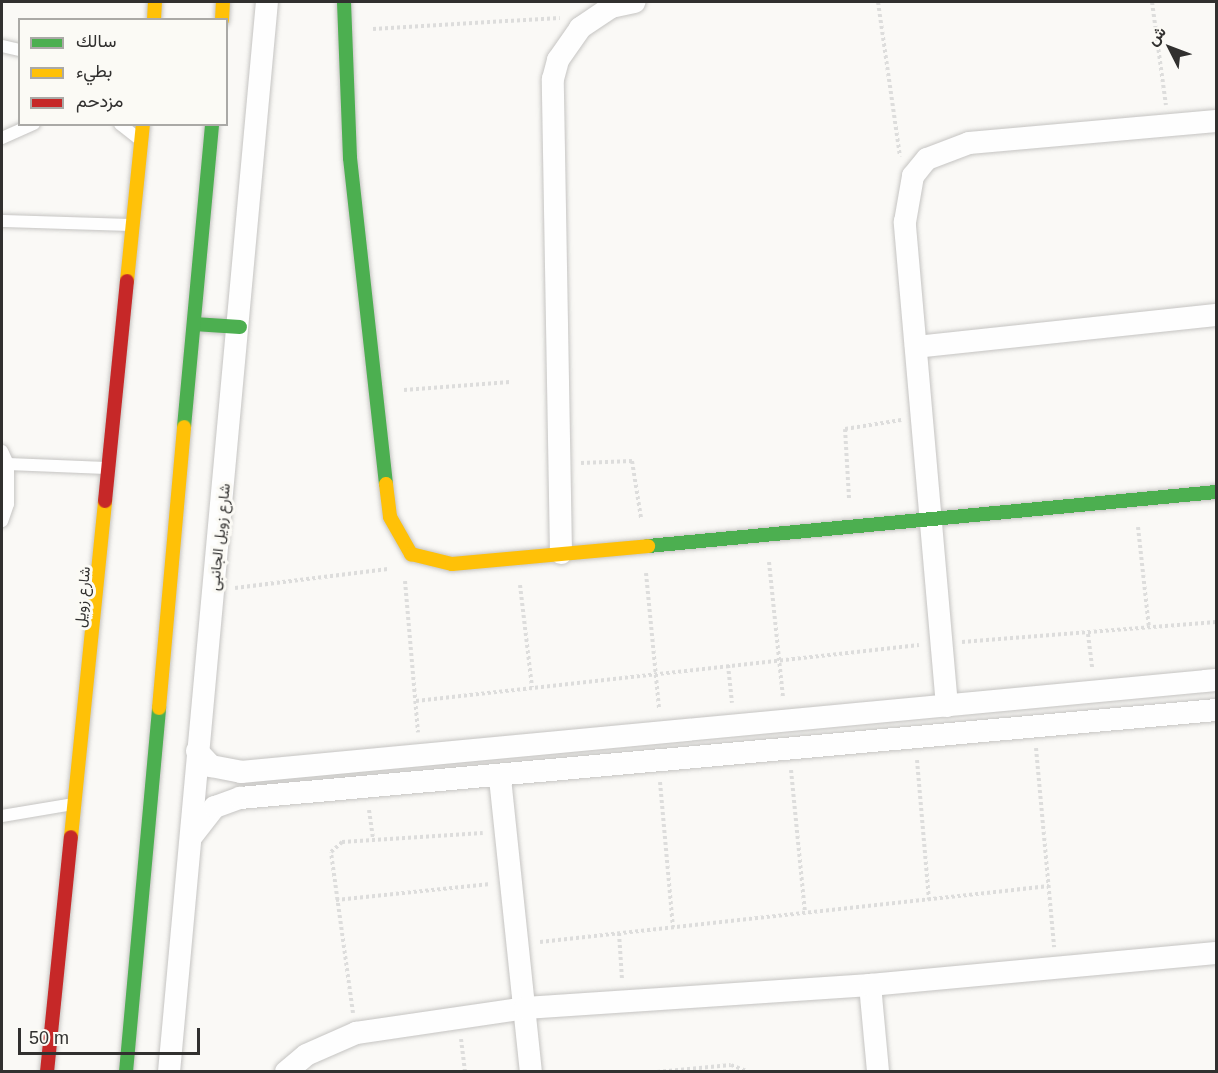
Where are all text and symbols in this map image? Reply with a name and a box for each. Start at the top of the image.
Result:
legend [18,18,228,126]
north arrow [1140,18,1200,78]
text: ش [1143,23,1169,48]
text: سالك [76,31,116,51]
text: بطيء [76,61,112,81]
text: مزدحم [76,91,123,111]
street label: شارع زويل الجانبى [204,482,234,592]
street label: شارع زويل [70,566,94,628]
scale bar [21,1016,202,1054]
text: 50 m [29,1028,69,1048]

